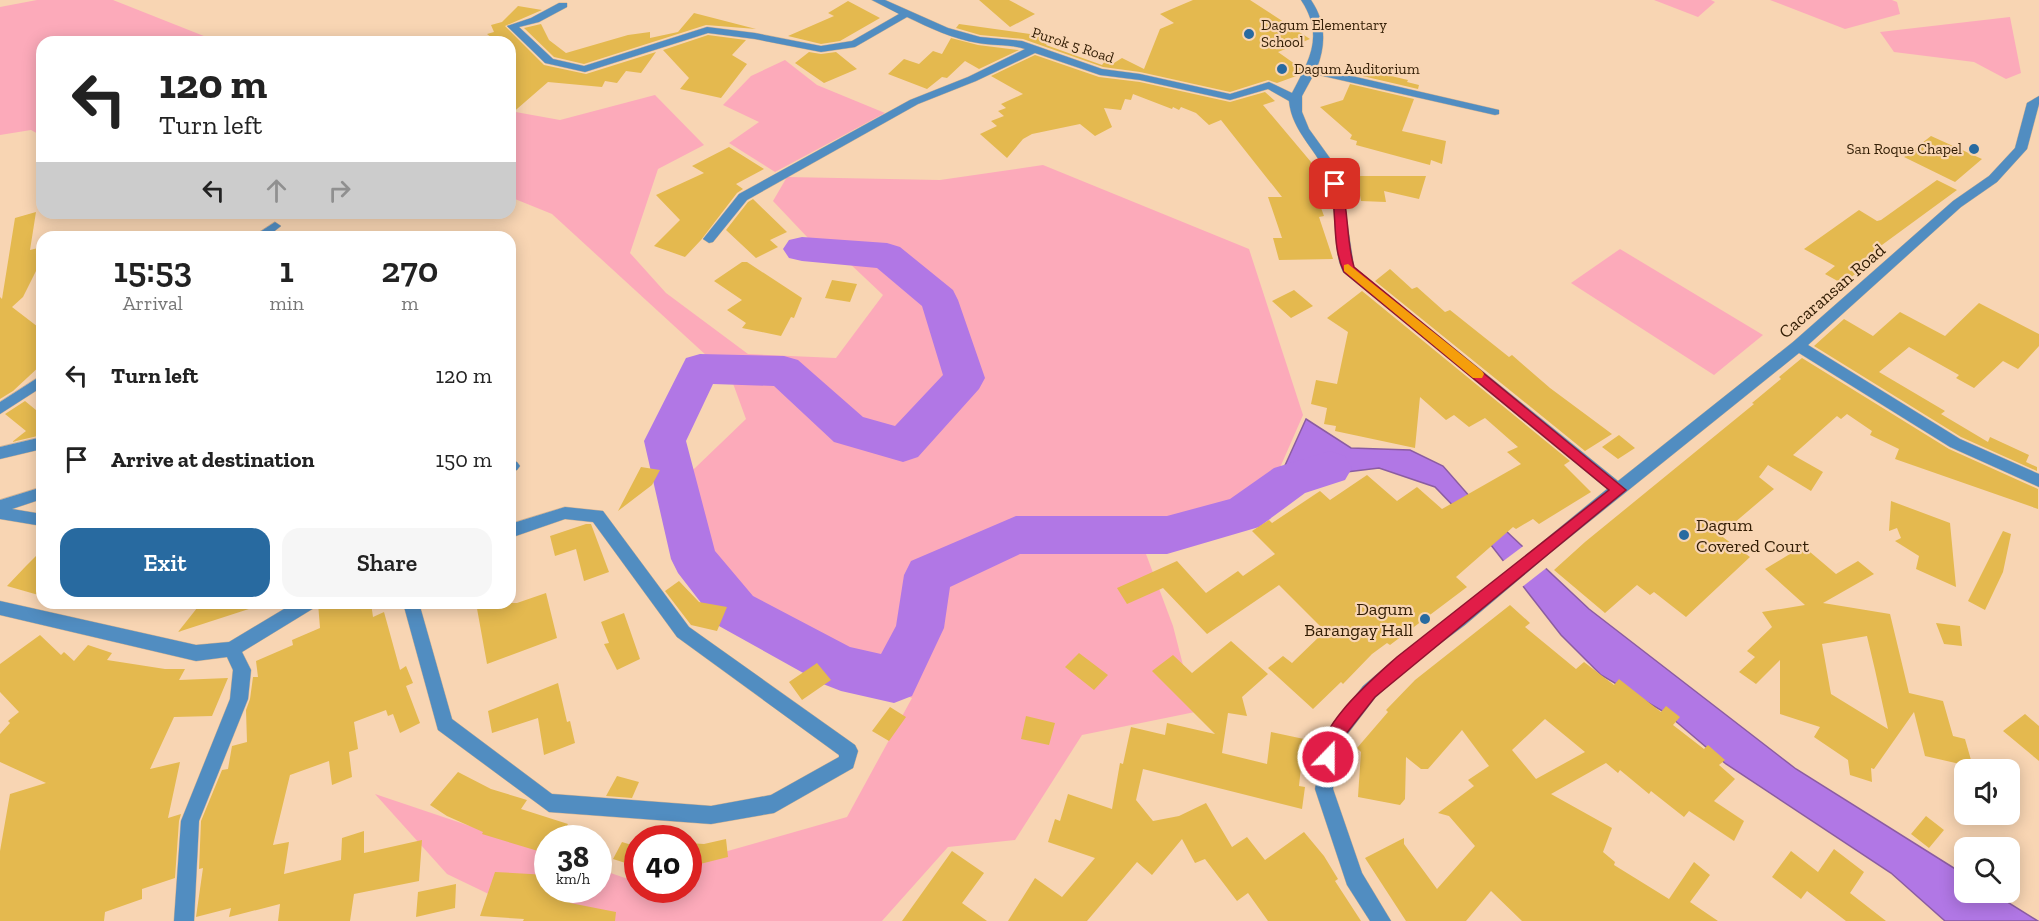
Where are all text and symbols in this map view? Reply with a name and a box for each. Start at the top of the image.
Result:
place label: Dagum Elementary School [1261,16,1387,51]
street label: Purok 5 Road [1030,23,1117,67]
marker: Dagum Elementary School [1242,27,1256,41]
text: 120 m [159,58,267,109]
icon: left [60,60,138,138]
place label: Dagum Auditorium [1294,60,1420,78]
marker: Dagum Auditorium [1275,62,1289,76]
text: Turn left [159,109,262,141]
place label: San Roque Chapel [1846,140,1962,158]
marker: San Roque Chapel [1967,142,1981,156]
pin [1309,158,1360,209]
icon: arrive [1318,167,1351,200]
icon: left [197,174,230,207]
icon: ahead [260,174,293,207]
icon: right [323,174,356,207]
street label: Cacaransan Road [1774,239,1890,343]
text: 15:53 [113,248,192,291]
text: 1 [280,248,294,291]
text: 270 [381,248,439,291]
text: Arrival [123,291,183,315]
text: min [270,291,304,315]
text: m [401,291,419,315]
icon: left [60,359,93,392]
text: Turn left [111,362,198,389]
text: 120 m [436,362,492,389]
icon: arrive [60,443,93,476]
text: Arrive at destination [111,446,314,473]
text: 150 m [436,446,492,473]
place label: Dagum Covered Court [1696,514,1809,557]
button: Exit [60,528,270,597]
button: Share [282,528,492,597]
marker: Dagum Covered Court [1677,528,1691,542]
place label: Dagum Barangay Hall [1304,598,1413,641]
marker: Dagum Barangay Hall [1418,612,1432,626]
position arrow [1296,725,1360,789]
map controls [1954,759,2020,903]
button: sound [1954,759,2020,825]
speed limit sign: 40 [624,825,702,903]
button: search [1954,837,2020,903]
text: 38 [557,839,589,875]
text: km/h [556,870,590,888]

